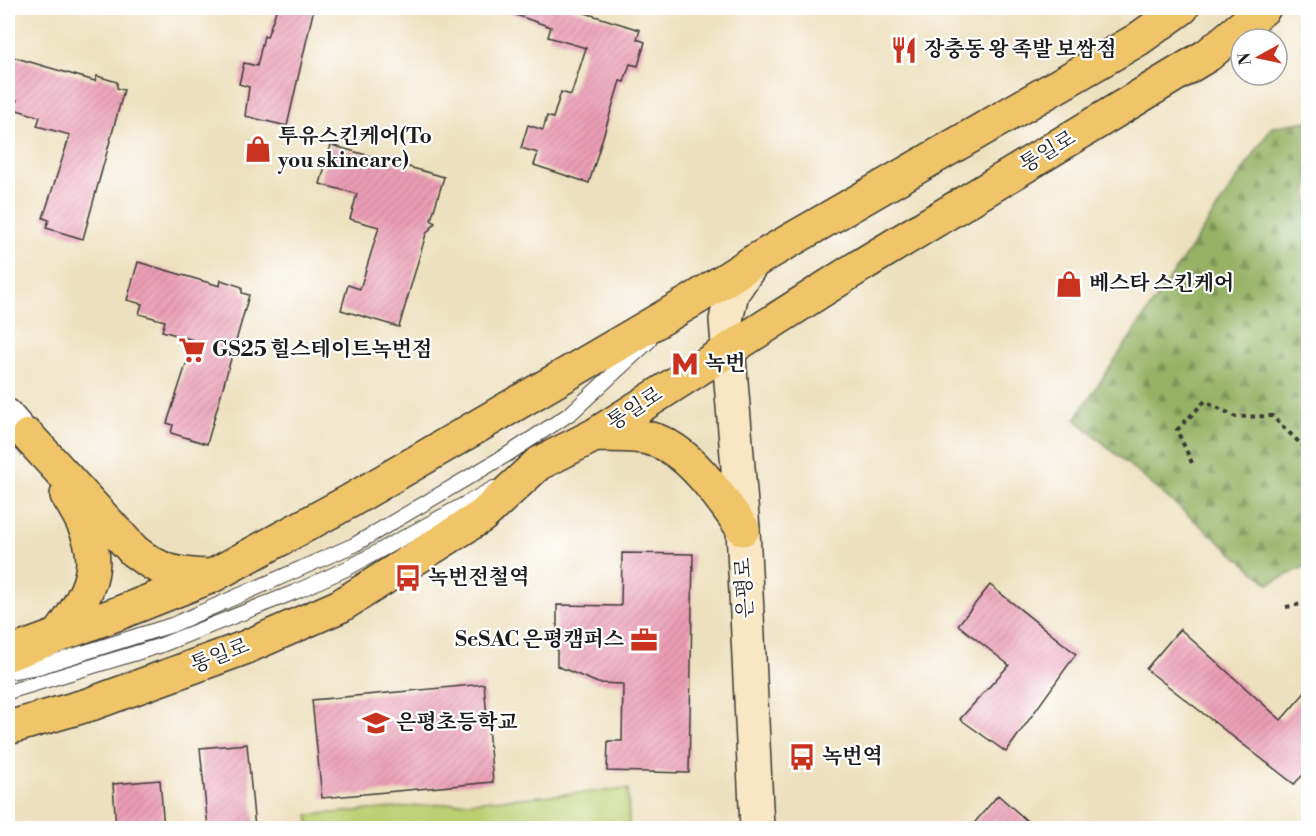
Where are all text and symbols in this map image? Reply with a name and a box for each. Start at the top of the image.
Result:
north arrow [1229,27,1289,87]
restaurant icon: 장충동 왕 족발 보쌈점 [889,35,919,65]
place label: 장충동 왕 족발 보쌈점 [924,37,1117,63]
text: N [1234,51,1256,67]
place label: 투유스킨케어(To you skincare) [277,124,432,174]
street label: 통일로 [1015,125,1081,179]
shop icon: 투유스킨케어(To you skincare) [243,134,273,164]
shop icon: 베스타 스킨케어 [1054,269,1084,299]
place label: 베스타 스킨케어 [1089,271,1234,297]
supermarket icon: GS25 힐스테이트녹번점 [177,335,207,365]
place label: GS25 힐스테이트녹번점 [212,337,432,363]
metro station icon: 녹번 [670,349,700,379]
place label: 녹번 [705,351,746,377]
street label: 통일로 [602,382,668,436]
street label: 은평로 [730,557,760,619]
bus stop icon: 녹번전철역 [393,563,423,593]
place label: 녹번전철역 [428,565,529,591]
office icon: SeSAC 은평캠퍼스 [629,625,659,655]
place label: SeSAC 은평캠퍼스 [455,627,624,653]
street label: 통일로 [187,633,253,679]
school or university icon: 은평초등학교 [361,708,391,738]
place label: 은평초등학교 [396,710,518,736]
bus stop icon: 녹번역 [787,742,817,772]
place label: 녹번역 [822,744,883,770]

